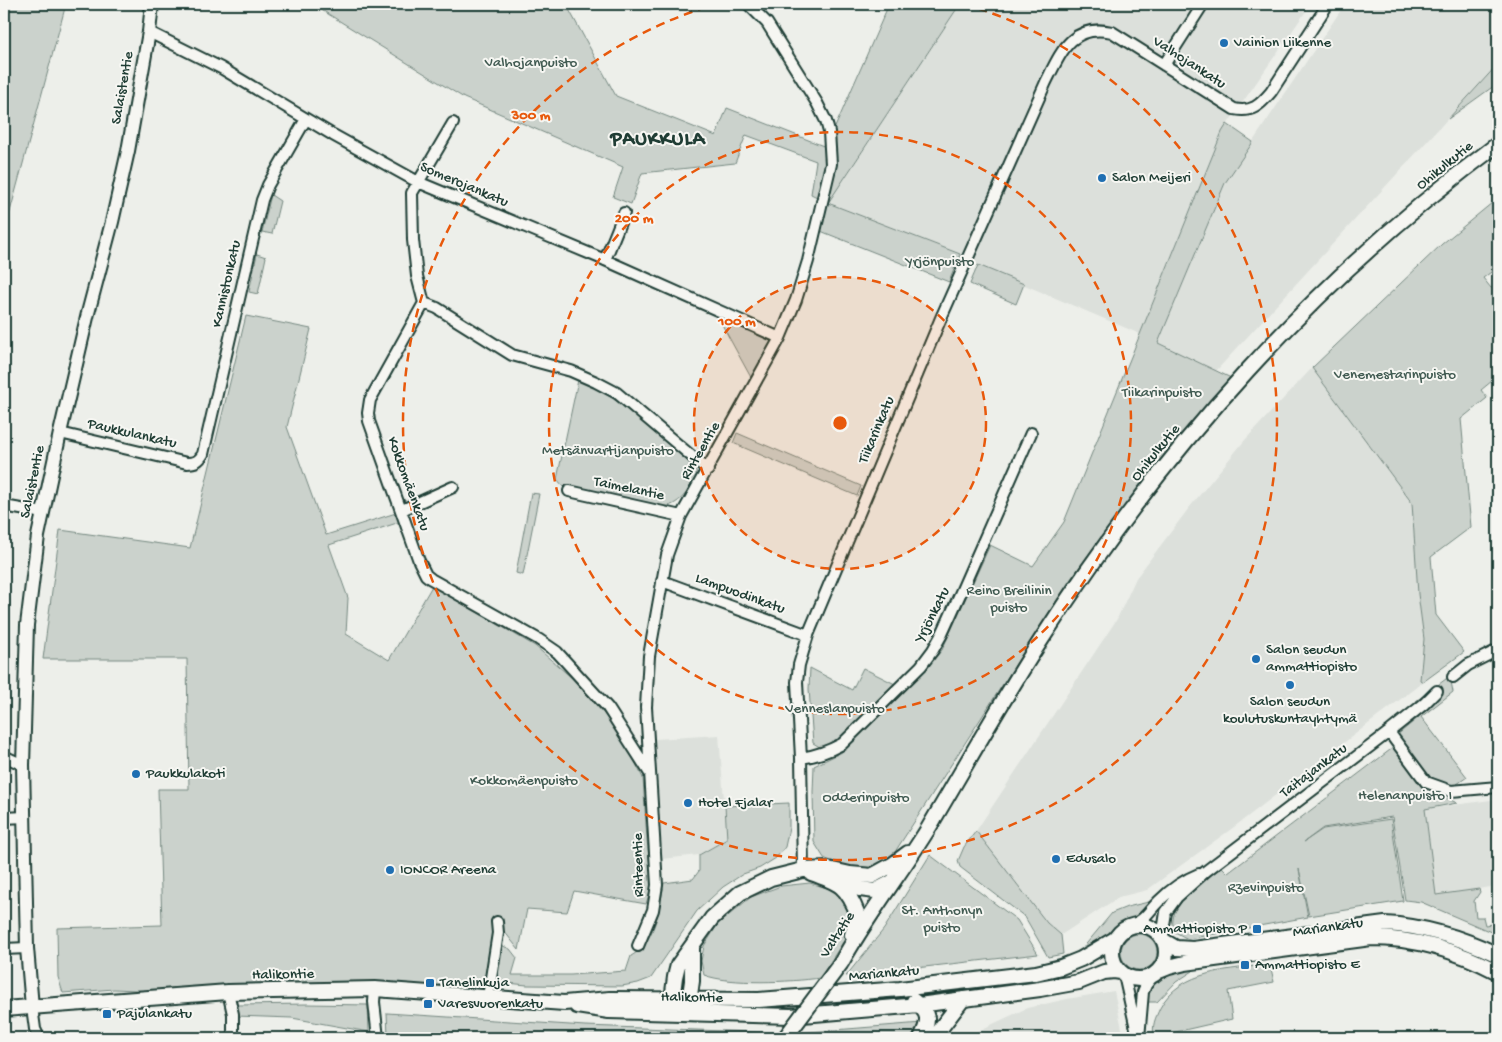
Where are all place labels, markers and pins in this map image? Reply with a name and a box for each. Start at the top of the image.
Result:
place label: Vainion Liikenne [1233,34,1331,52]
marker: Vainion Liikenne [1218,37,1230,49]
place label: Salon Meijeri [1112,169,1191,187]
marker: Salon Meijeri [1096,172,1108,184]
centre of rings [831,414,849,432]
place label: Salon seudun ammattiopisto [1266,641,1358,676]
marker: Salon seudun ammattiopisto [1250,653,1262,665]
marker: Salon seudun koulutuskuntayhtymä [1284,679,1296,691]
place label: Salon seudun koulutuskuntayhtymä [1223,693,1358,728]
place label: Paukkulakoti [145,765,226,783]
marker: Paukkulakoti [130,768,142,780]
place label: Hotel Fjalar [698,794,774,812]
marker: Hotel Fjalar [682,797,694,809]
place label: Edusalo [1066,850,1116,868]
marker: Edusalo [1050,853,1062,865]
place label: IONCOR Areena [400,861,497,879]
marker: IONCOR Areena [384,864,396,876]
place label: Ammattiopisto P [1143,920,1248,938]
marker: Ammattiopisto P [1251,923,1263,935]
place label: Ammattiopisto E [1255,956,1360,974]
marker: Ammattiopisto E [1239,959,1251,971]
place label: Tanelinkuja [439,974,510,992]
marker: Tanelinkuja [424,977,436,989]
place label: Varesvuorenkatu [437,995,543,1013]
marker: Varesvuorenkatu [422,998,434,1010]
place label: Pajulankatu [116,1005,192,1023]
marker: Pajulankatu [101,1008,113,1020]

